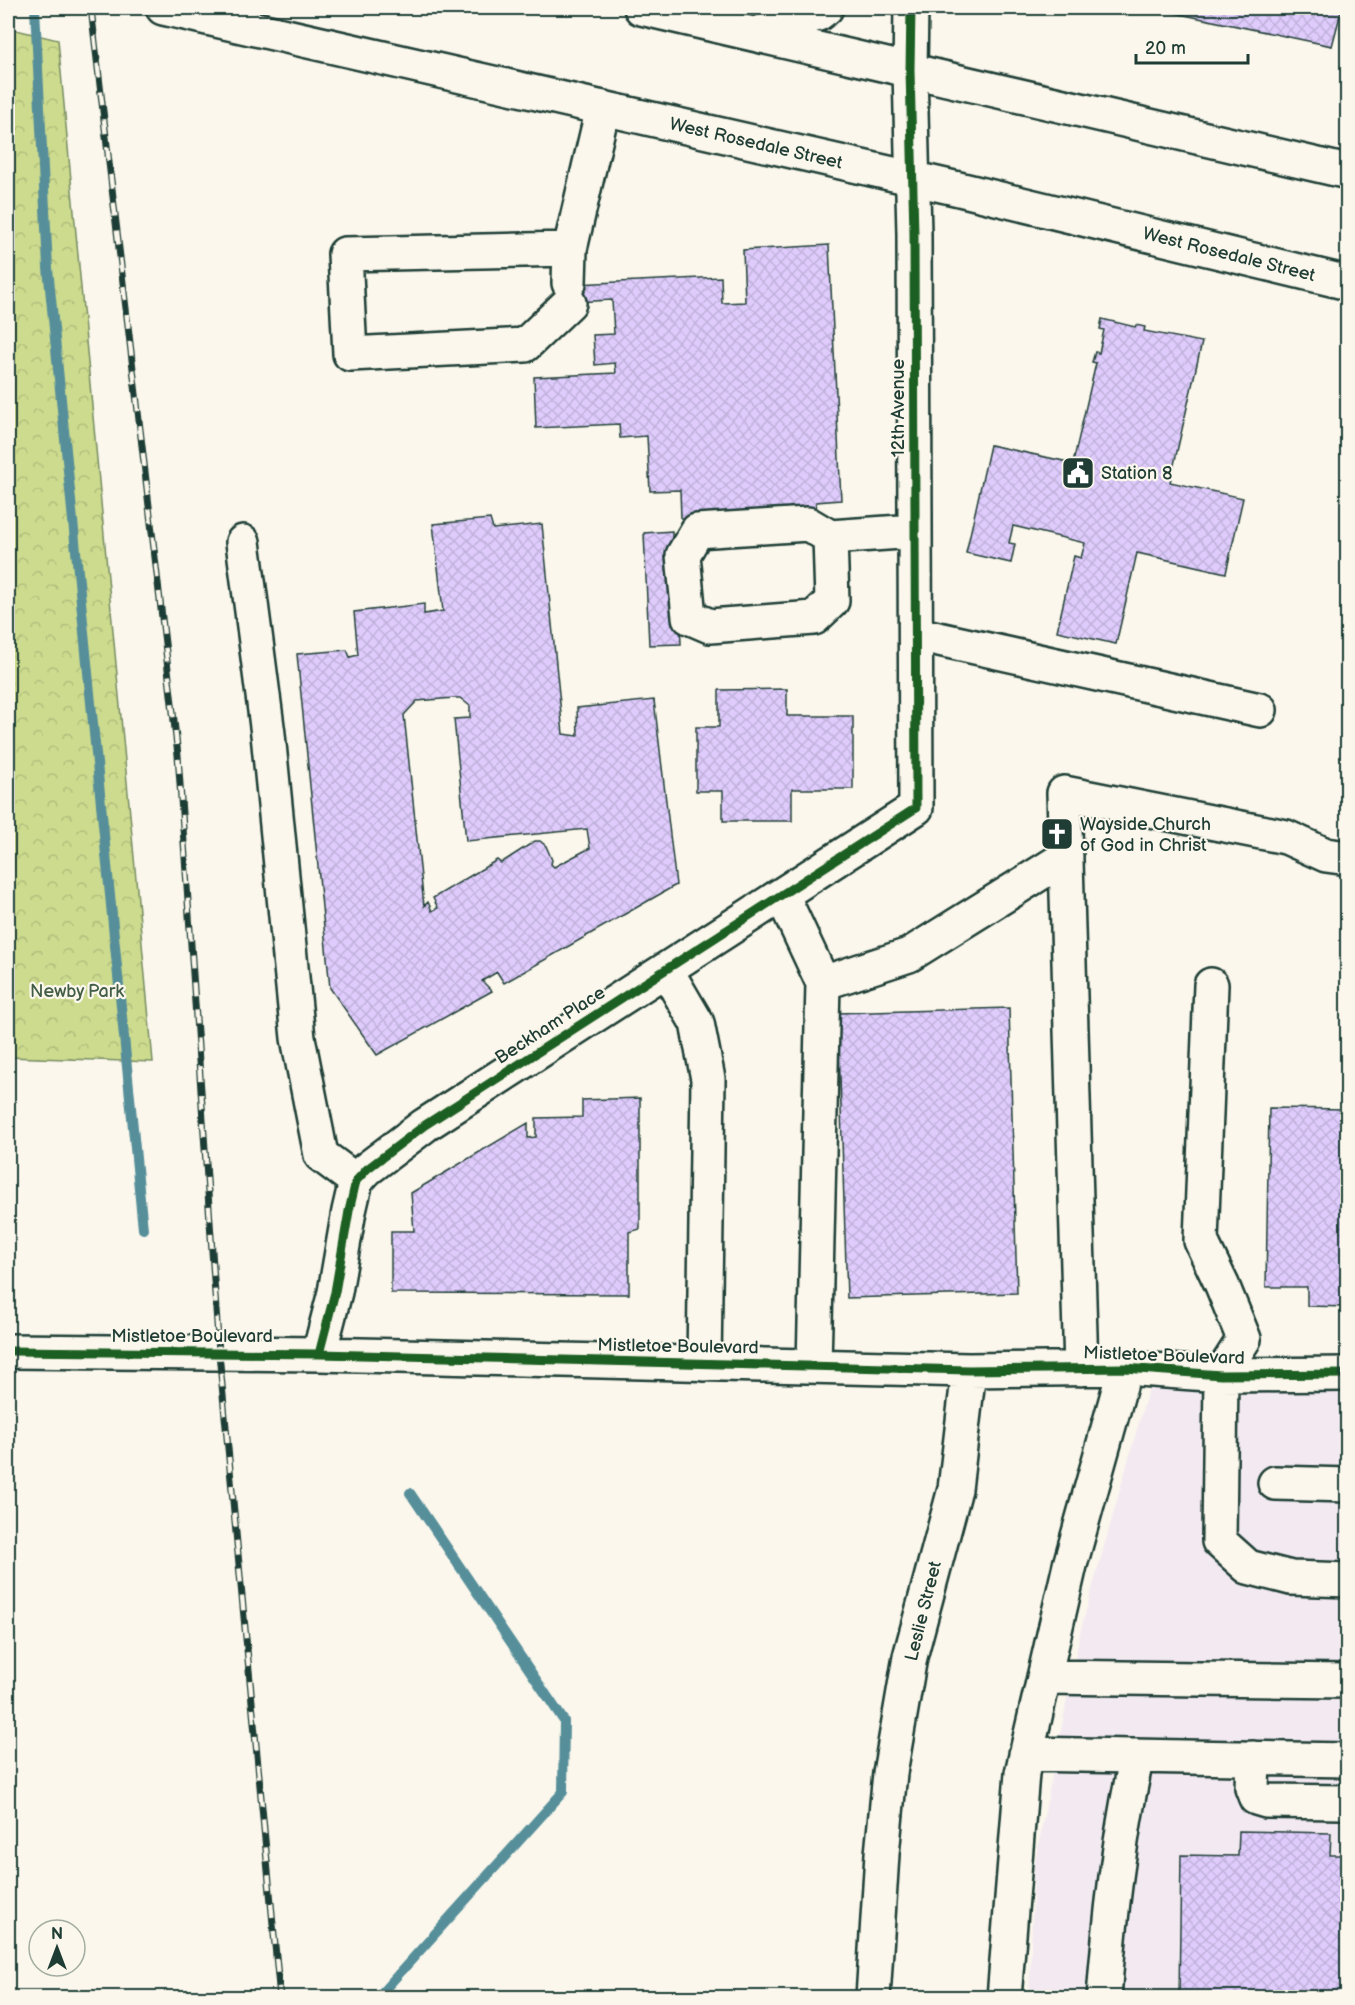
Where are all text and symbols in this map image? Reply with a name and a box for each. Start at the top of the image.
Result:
scale bar [1136,27,1248,65]
text: 20 m [1145,38,1186,59]
street label: West Rosedale Street [667,113,845,174]
street label: West Rosedale Street [1140,223,1318,286]
street label: 12th Avenue [888,359,909,457]
public building icon: Station 8 [1060,455,1096,491]
place label: Station 8 [1101,463,1173,484]
place label: Wayside Church of God in Christ [1080,814,1211,856]
church icon: Wayside Church of God in Christ [1039,816,1075,852]
park label: Newby Park [30,981,124,1002]
street label: Beckham Place [491,982,609,1069]
street label: Mistletoe Boulevard [111,1326,273,1347]
street label: Mistletoe Boulevard [597,1335,759,1358]
street label: Mistletoe Boulevard [1083,1342,1245,1369]
street label: Leslie Street [901,1559,946,1663]
north arrow [27,1918,87,1978]
text: N [51,1925,63,1944]

